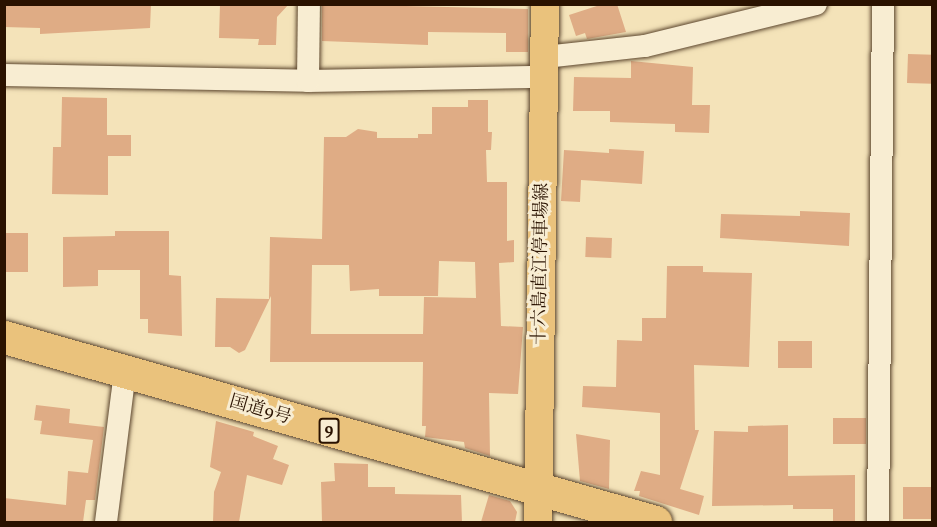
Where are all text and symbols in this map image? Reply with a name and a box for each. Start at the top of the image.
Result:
street label: 十六島直江停車場線 [530,183,554,345]
street label: 国道9号 [227,392,293,430]
road number: 9 [318,418,340,444]

